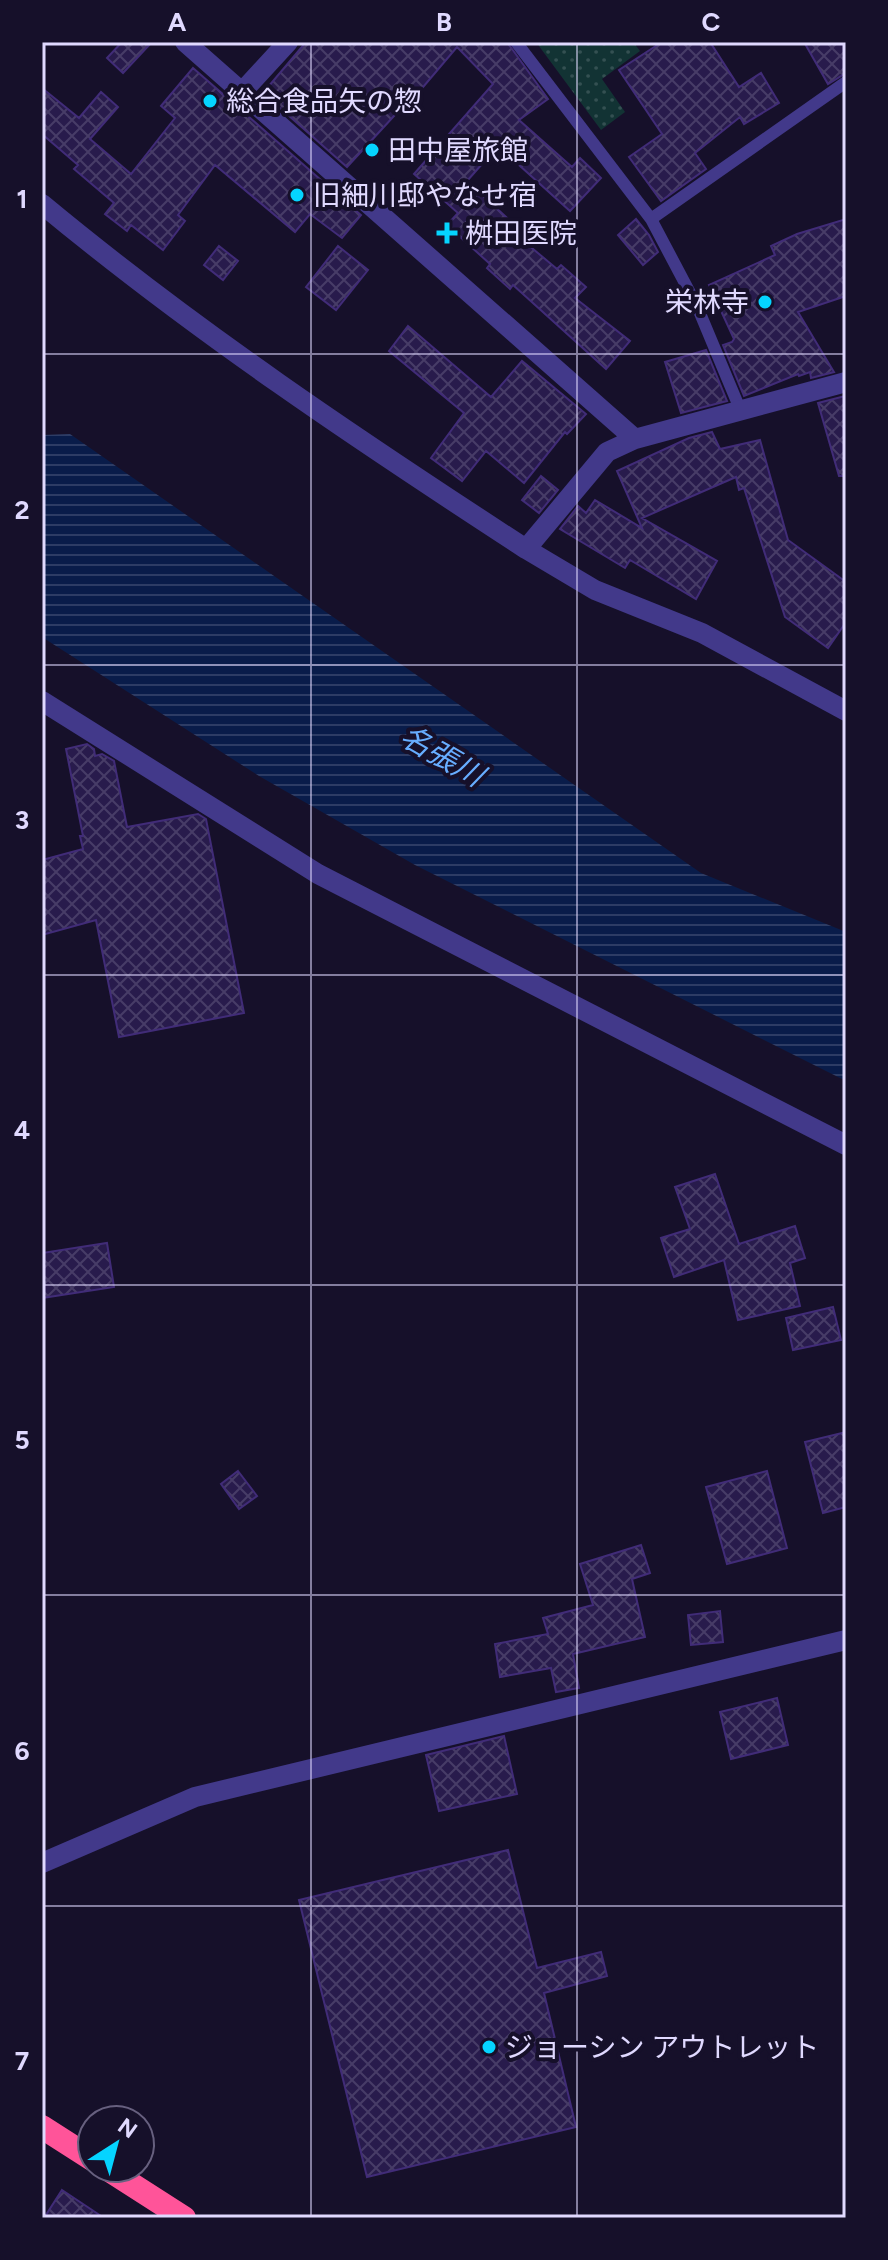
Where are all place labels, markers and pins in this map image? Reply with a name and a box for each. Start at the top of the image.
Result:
place label: 総合食品矢の惣 [226,84,422,118]
marker: 総合食品矢の惣 [201,92,219,110]
place label: 田中屋旅館 [388,133,528,167]
marker: 田中屋旅館 [363,141,381,159]
place label: 旧細川邸やなせ宿 [313,178,537,212]
marker: 旧細川邸やなせ宿 [288,186,306,204]
place label: 桝田医院 [465,216,577,250]
marker: 桝田医院 [436,222,458,244]
place label: 栄林寺 [665,285,749,319]
marker: 栄林寺 [756,293,774,311]
place label: ジョーシン アウトレット [505,2030,819,2064]
marker: ジョーシン アウトレット [480,2038,498,2056]

